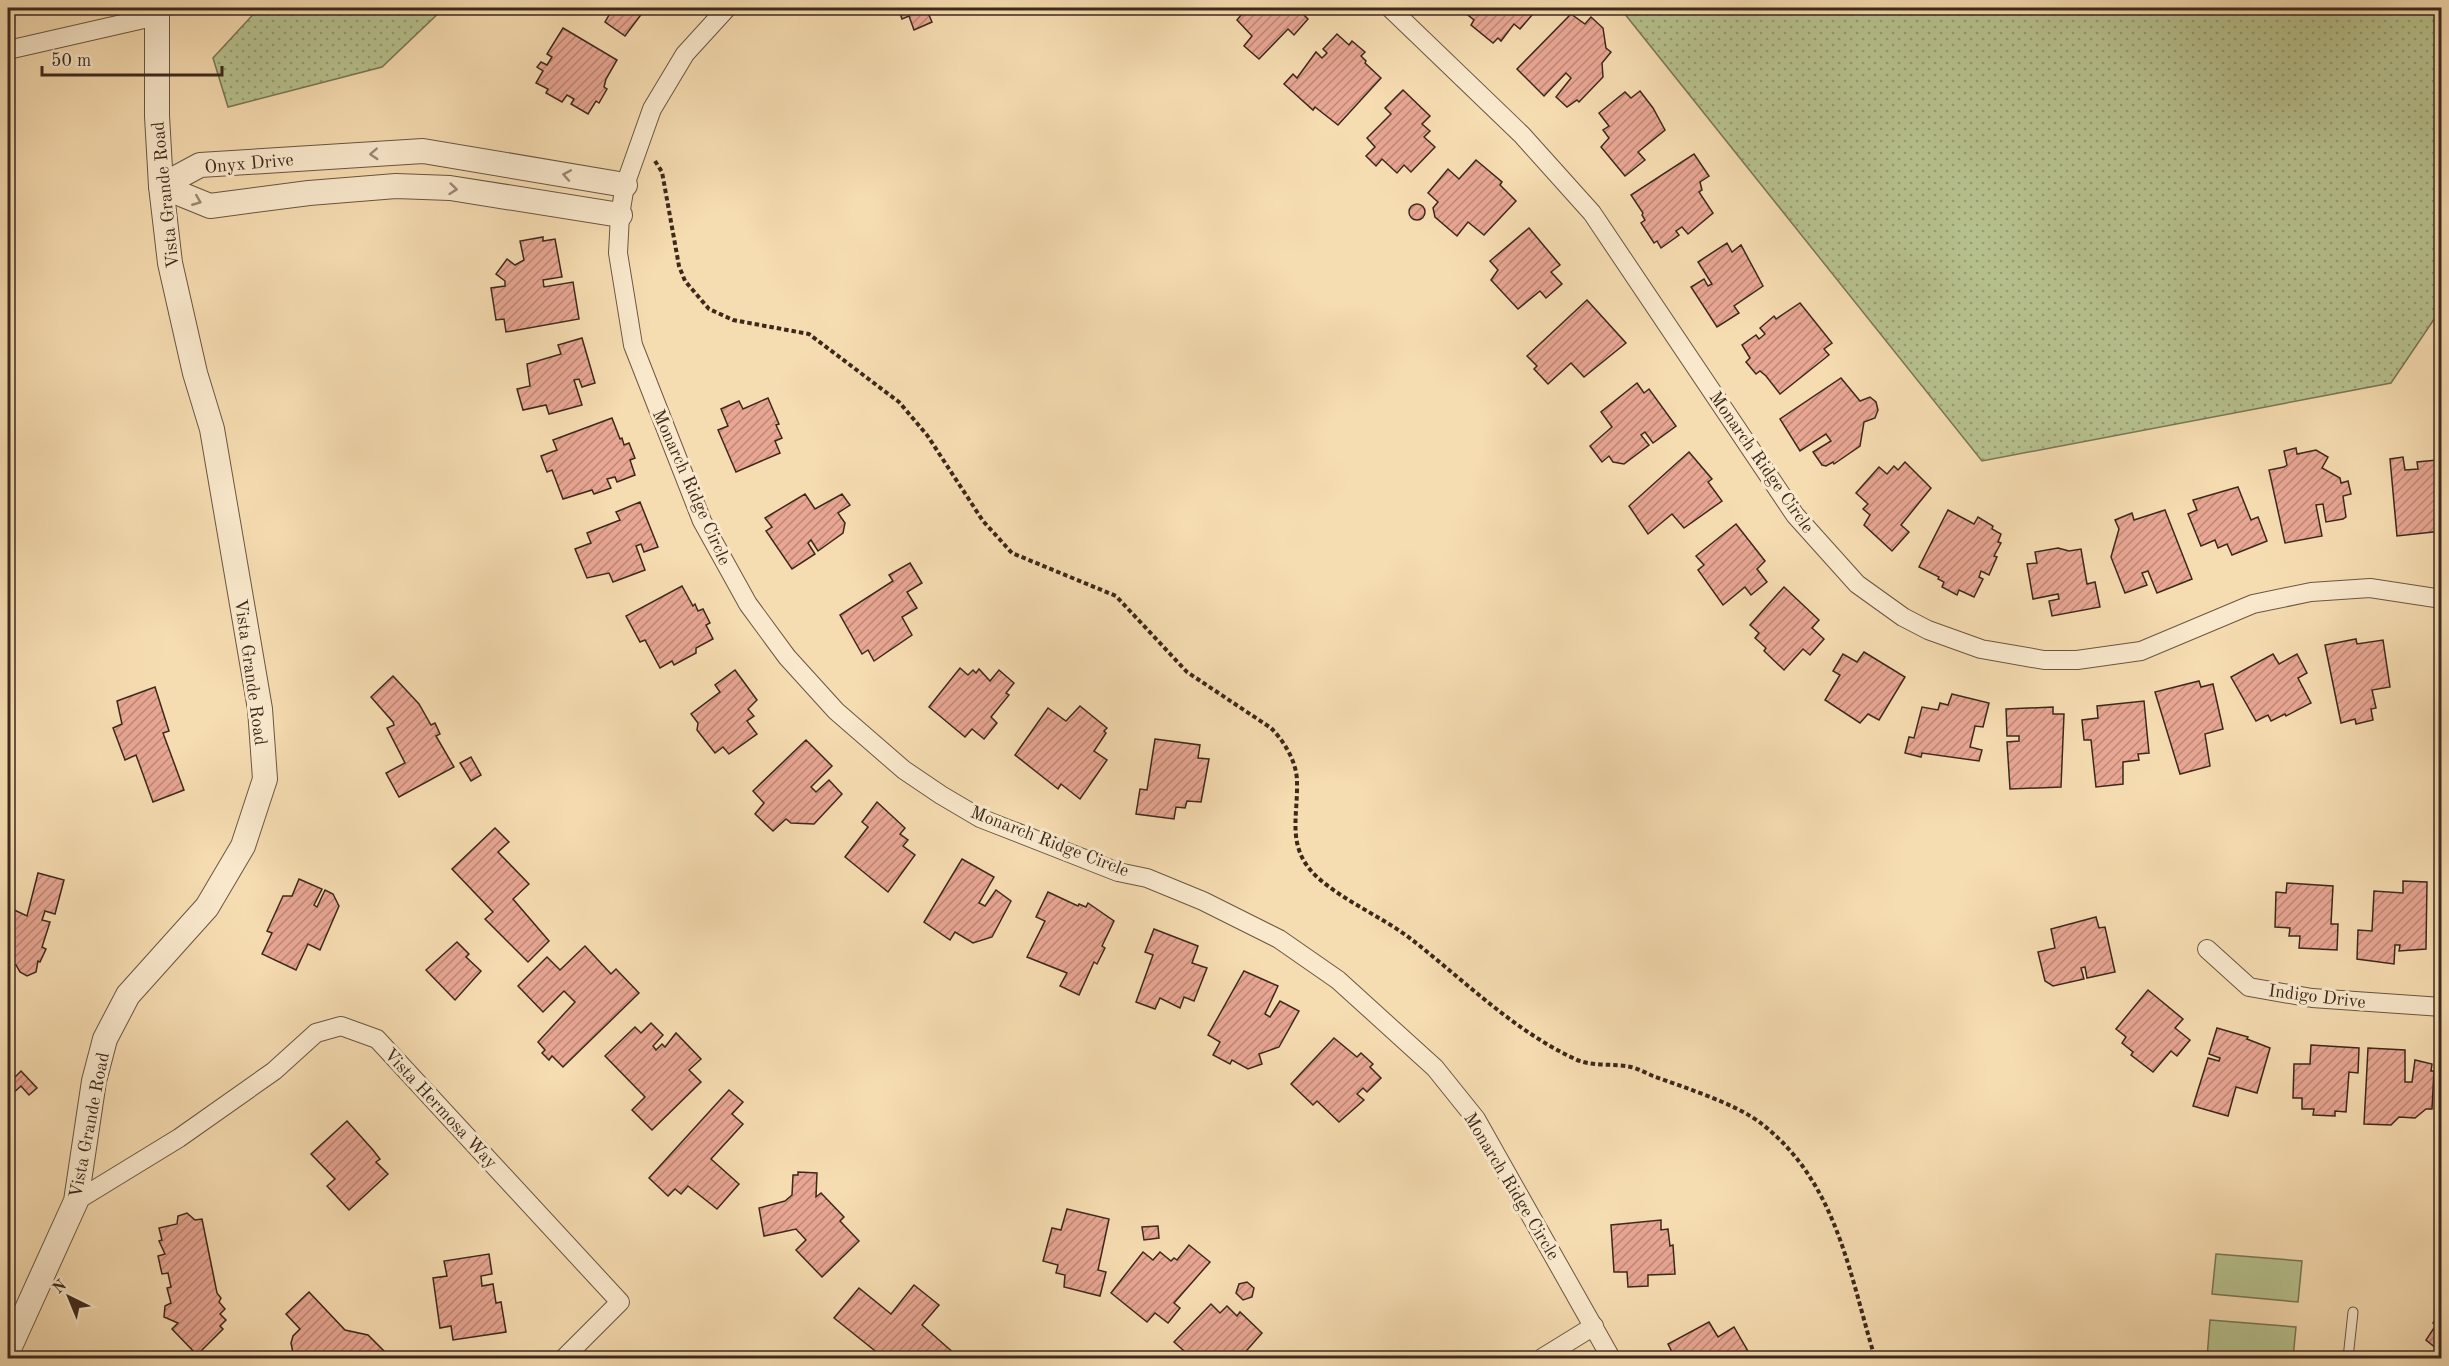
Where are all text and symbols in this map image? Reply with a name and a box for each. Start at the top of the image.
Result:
scale bar [42,39,222,77]
text: 50 m [51,52,91,70]
street label: Vista Grande Road [149,120,183,269]
one-way arrow [370,147,379,160]
street label: Onyx Drive [204,151,294,177]
one-way arrow [562,170,572,182]
one-way arrow [449,182,458,195]
one-way arrow [191,194,202,206]
street label: Monarch Ridge Circle [1706,389,1817,537]
street label: Monarch Ridge Circle [649,407,734,568]
street label: Vista Grande Road [231,598,269,747]
street label: Monarch Ridge Circle [968,803,1131,880]
street label: Indigo Drive [2267,982,2367,1012]
street label: Vista Hermosa Way [380,1045,501,1172]
street label: Vista Grande Road [67,1051,113,1199]
street label: Monarch Ridge Circle [1460,1110,1562,1263]
north arrow [39,1267,99,1327]
text: N [50,1277,71,1298]

